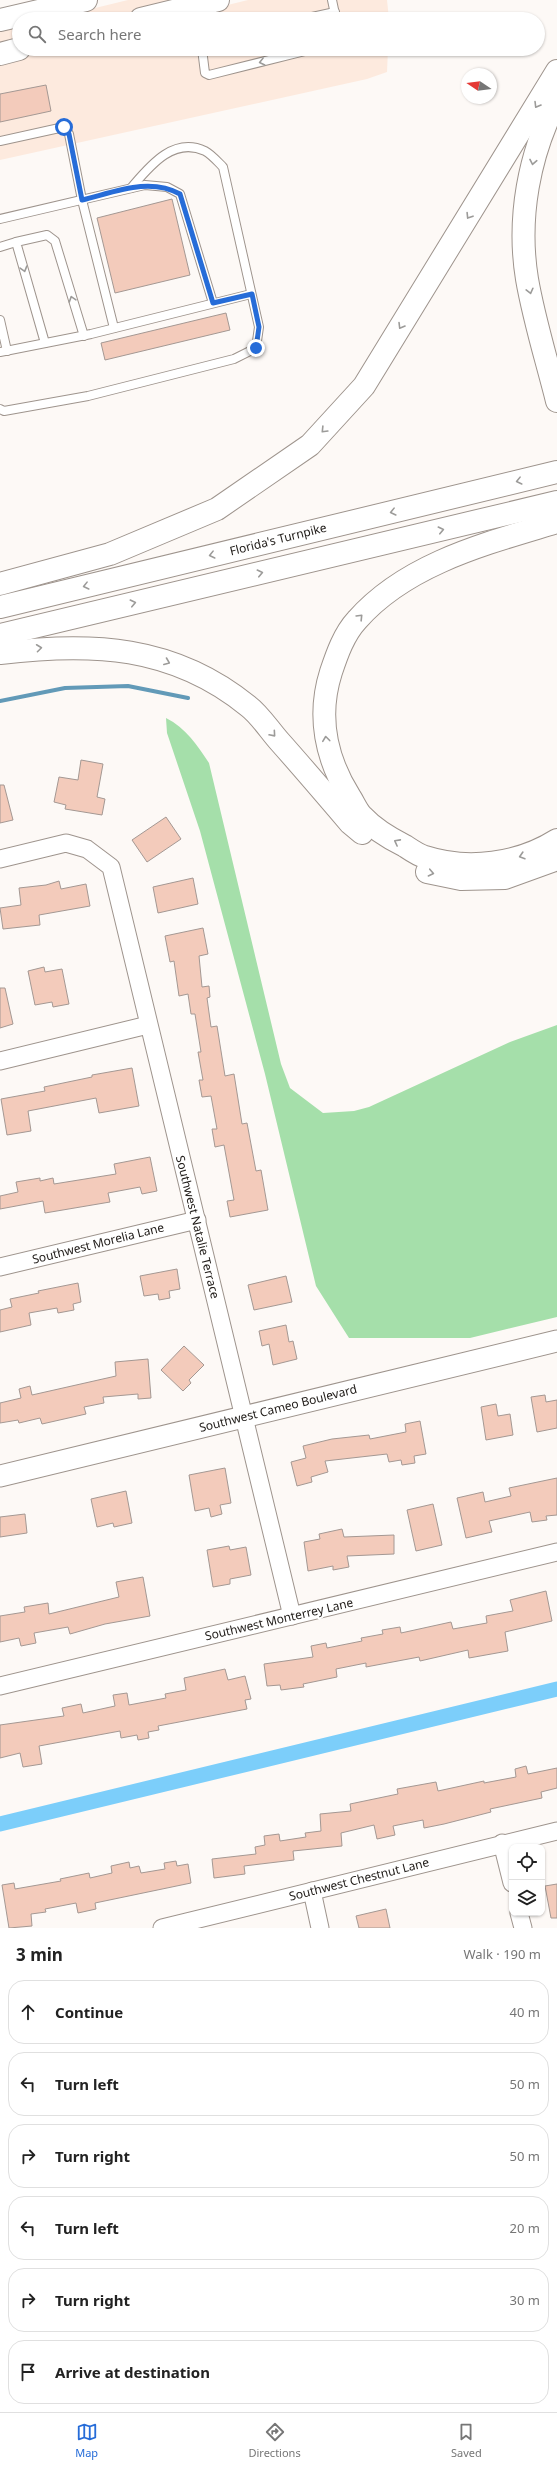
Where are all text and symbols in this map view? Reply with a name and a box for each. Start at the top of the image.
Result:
search box [12,12,545,56]
icon: search [26,23,48,45]
text: Search here [58,24,141,44]
one-way arrow [259,57,266,66]
north arrow [461,68,497,104]
one-way arrow [534,101,541,108]
route start [55,118,73,136]
one-way arrow [530,159,538,165]
one-way arrow [466,212,473,219]
one-way arrow [19,265,28,272]
one-way arrow [526,287,534,294]
one-way arrow [68,295,77,302]
one-way arrow [399,322,406,329]
route end [247,339,265,357]
one-way arrow [321,425,329,433]
one-way arrow [516,477,522,485]
one-way arrow [390,507,396,515]
street label: Florida's Turnpike [228,519,328,559]
one-way arrow [437,527,444,535]
one-way arrow [209,551,215,559]
one-way arrow [257,570,263,578]
one-way arrow [82,581,89,590]
one-way arrow [130,600,136,608]
one-way arrow [355,614,362,622]
one-way arrow [36,644,42,653]
one-way arrow [163,657,170,665]
one-way arrow [268,729,275,736]
one-way arrow [322,736,331,742]
one-way arrow [394,840,401,847]
one-way arrow [519,851,526,860]
one-way arrow [427,868,434,876]
street label: Southwest Natalie Terrace [172,1154,224,1301]
street label: Southwest Morelia Lane [30,1218,166,1268]
street label: Southwest Cameo Boulevard [197,1380,359,1436]
street label: Southwest Monterrey Lane [203,1594,355,1644]
map controls [509,1844,545,1916]
button: locate [509,1844,545,1880]
street label: Southwest Chestnut Lane [287,1853,431,1905]
button: layers [509,1880,545,1916]
text: 3 min [16,1943,63,1966]
text: Walk · 190 m [463,1945,541,1963]
icon: ahead [17,2001,39,2023]
text: Continue [55,2002,123,2022]
text: 40 m [510,2003,540,2021]
icon: left [17,2073,39,2095]
text: Turn left [55,2074,119,2094]
text: 50 m [510,2075,540,2093]
icon: right [17,2145,39,2167]
text: Turn right [55,2146,130,2166]
text: 50 m [510,2147,540,2165]
icon: left [17,2217,39,2239]
text: Turn left [55,2218,119,2238]
text: 20 m [510,2219,540,2237]
icon: right [17,2289,39,2311]
text: Turn right [55,2290,130,2310]
text: 30 m [510,2291,540,2309]
icon: arrive [17,2361,39,2383]
text: Arrive at destination [55,2362,210,2382]
tab: Map [75,2421,98,2460]
tab: Directions [248,2421,301,2460]
tab: Saved [451,2421,482,2460]

